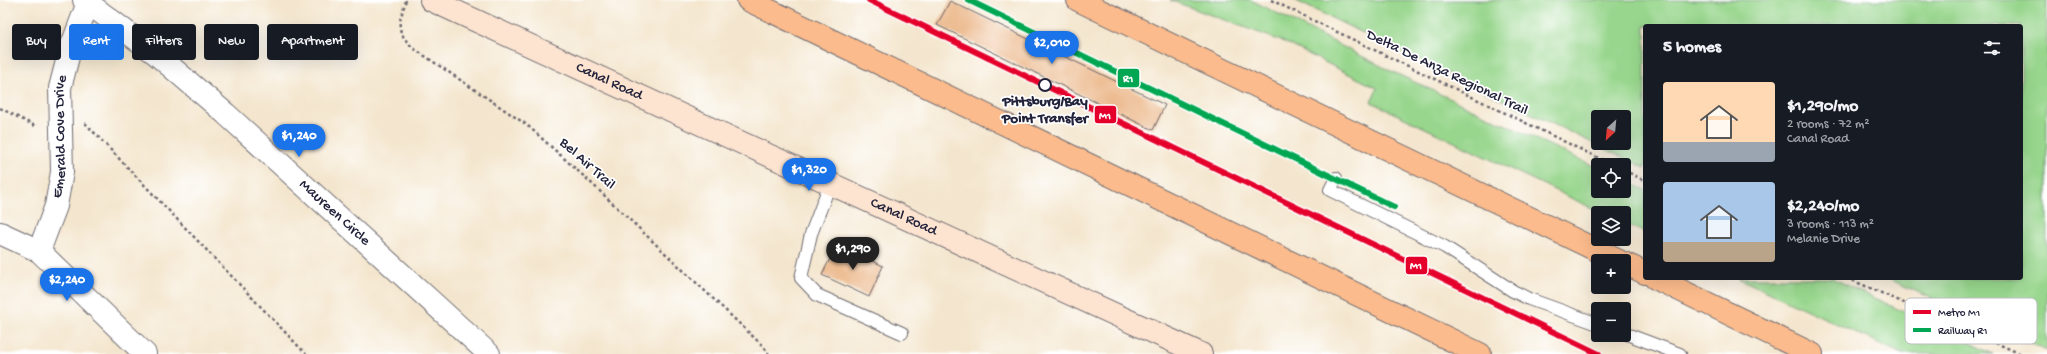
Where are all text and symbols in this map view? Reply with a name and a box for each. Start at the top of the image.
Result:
chip: Buy [12,24,61,60]
chip: Rent [69,24,124,60]
chip: Filters [132,24,196,60]
chip: New [204,24,259,60]
chip: Apartment [267,24,358,60]
street label: Delta De Anza Regional Trail [1362,25,1531,120]
pin: $2,010 [1019,31,1085,65]
text: $2,010 [1034,36,1070,51]
icon: filters [1981,37,2003,59]
text: 5 homes [1663,38,1721,58]
street label: Canal Road [573,59,646,106]
line badge: R1 [1117,68,1140,88]
street label: Emerald Cove Drive [49,73,72,200]
text: R1 [1122,74,1133,86]
marker: Pittsburg/Bay Point Transfer [1038,78,1052,92]
place label: Pittsburg/Bay Point Transfer [1001,93,1090,128]
text: $1,290/mo [1787,97,1858,117]
icon: home [1695,98,1743,146]
line badge: M1 [1094,105,1117,124]
north arrow [1591,110,1631,150]
map controls [1591,110,1631,342]
text: M1 [1099,111,1111,123]
text: 2 rooms · 72 m² [1787,117,1869,132]
pin: $1,240 [266,124,332,158]
text: $1,240 [281,129,317,144]
text: Canal Road [1787,132,1849,147]
street label: Bel Air Trail [555,133,619,194]
pin: $1,320 [776,158,842,192]
button: locate [1591,158,1631,198]
text: $1,320 [791,163,827,178]
street label: Maureen Circle [295,176,374,250]
street label: Canal Road [867,194,941,241]
text: $2,240/mo [1787,197,1859,217]
icon: home [1695,198,1743,246]
button: layers [1591,206,1631,246]
text: 3 rooms · 113 m² [1787,217,1874,232]
text: Melanie Drive [1787,232,1860,247]
pin: $1,290 [820,237,886,271]
text: $1,290 [835,242,871,257]
button: + [1591,254,1631,294]
line badge: M1 [1405,256,1428,275]
text: M1 [1410,261,1422,273]
pin: $2,240 [34,268,100,302]
text: $2,240 [49,273,85,288]
legend [1905,298,2037,344]
button: − [1591,302,1631,342]
text: Metro M1 [1938,308,1980,320]
text: Railway R1 [1938,326,1988,338]

